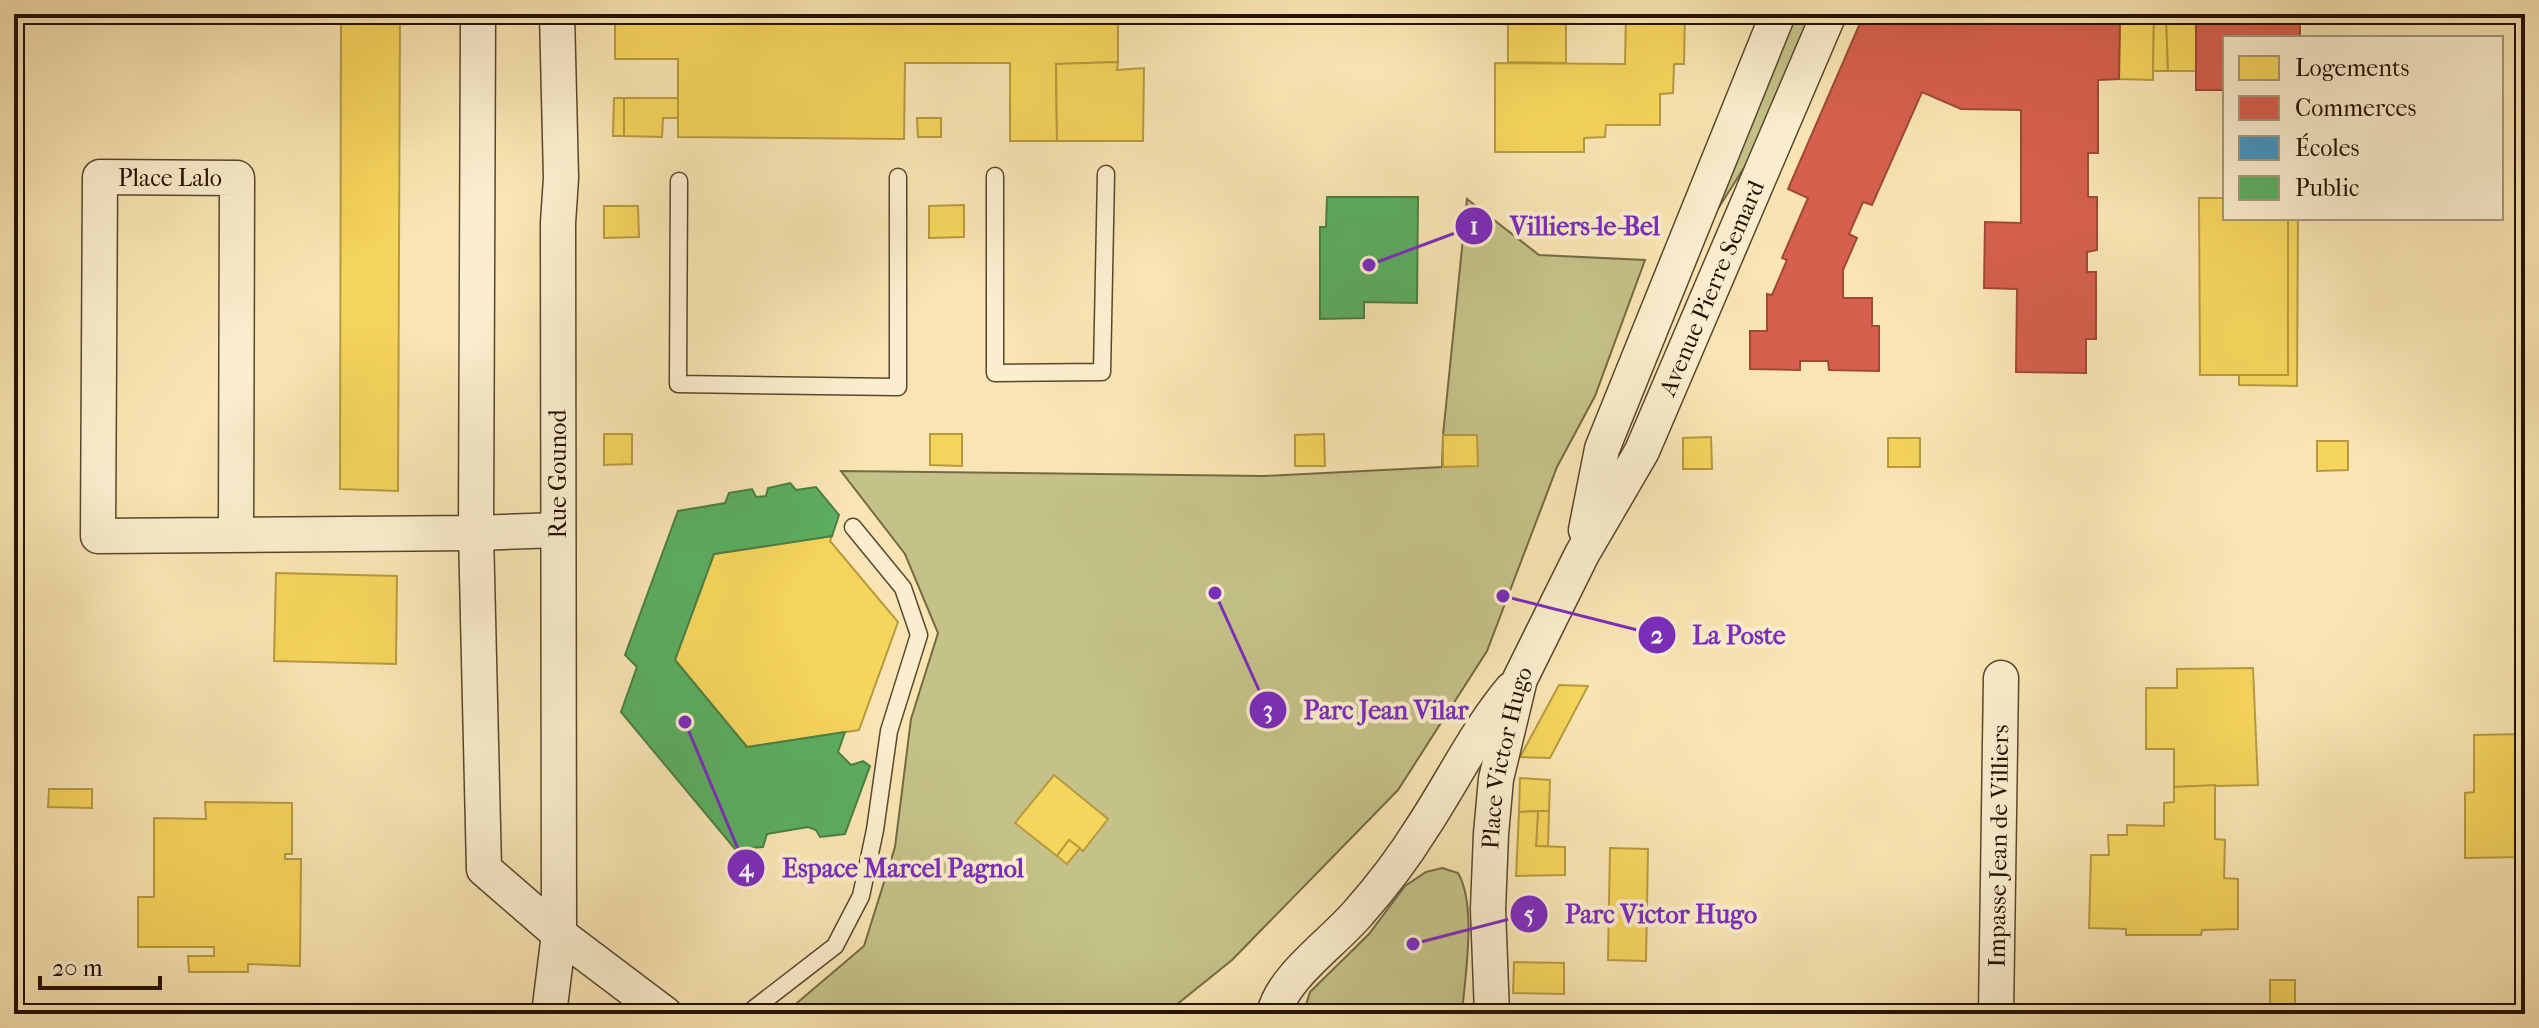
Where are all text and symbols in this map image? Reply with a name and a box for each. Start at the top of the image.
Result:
legend [2223,36,2503,220]
text: Logements [2295,54,2410,82]
text: Commerces [2295,94,2416,122]
text: Écoles [2295,133,2360,162]
street label: Place Lalo [118,164,222,192]
text: Public [2295,174,2359,202]
street label: Avenue Pierre Semard [1653,175,1770,401]
callout: Villiers-le-Bel [1454,201,1676,251]
text: Villiers-le-Bel [1509,211,1661,242]
text: 1 [1470,212,1478,240]
street label: Rue Gounod [544,409,572,539]
callout: La Poste [1637,610,1802,660]
text: La Poste [1692,620,1786,651]
text: 2 [1651,621,1663,649]
street label: Place Victor Hugo [1476,661,1538,850]
callout: Parc Jean Vilar [1248,685,1485,735]
text: Parc Jean Vilar [1303,695,1469,726]
text: 3 [1263,696,1273,724]
street label: Impasse Jean de Villiers [1983,724,2014,968]
callout: Espace Marcel Pagnol [726,843,1039,893]
text: Espace Marcel Pagnol [782,853,1025,884]
text: 4 [738,854,755,883]
callout: Parc Victor Hugo [1509,889,1773,939]
text: Parc Victor Hugo [1565,899,1757,930]
text: 5 [1524,900,1534,928]
scale bar [40,940,160,990]
text: 20 m [52,954,103,982]

